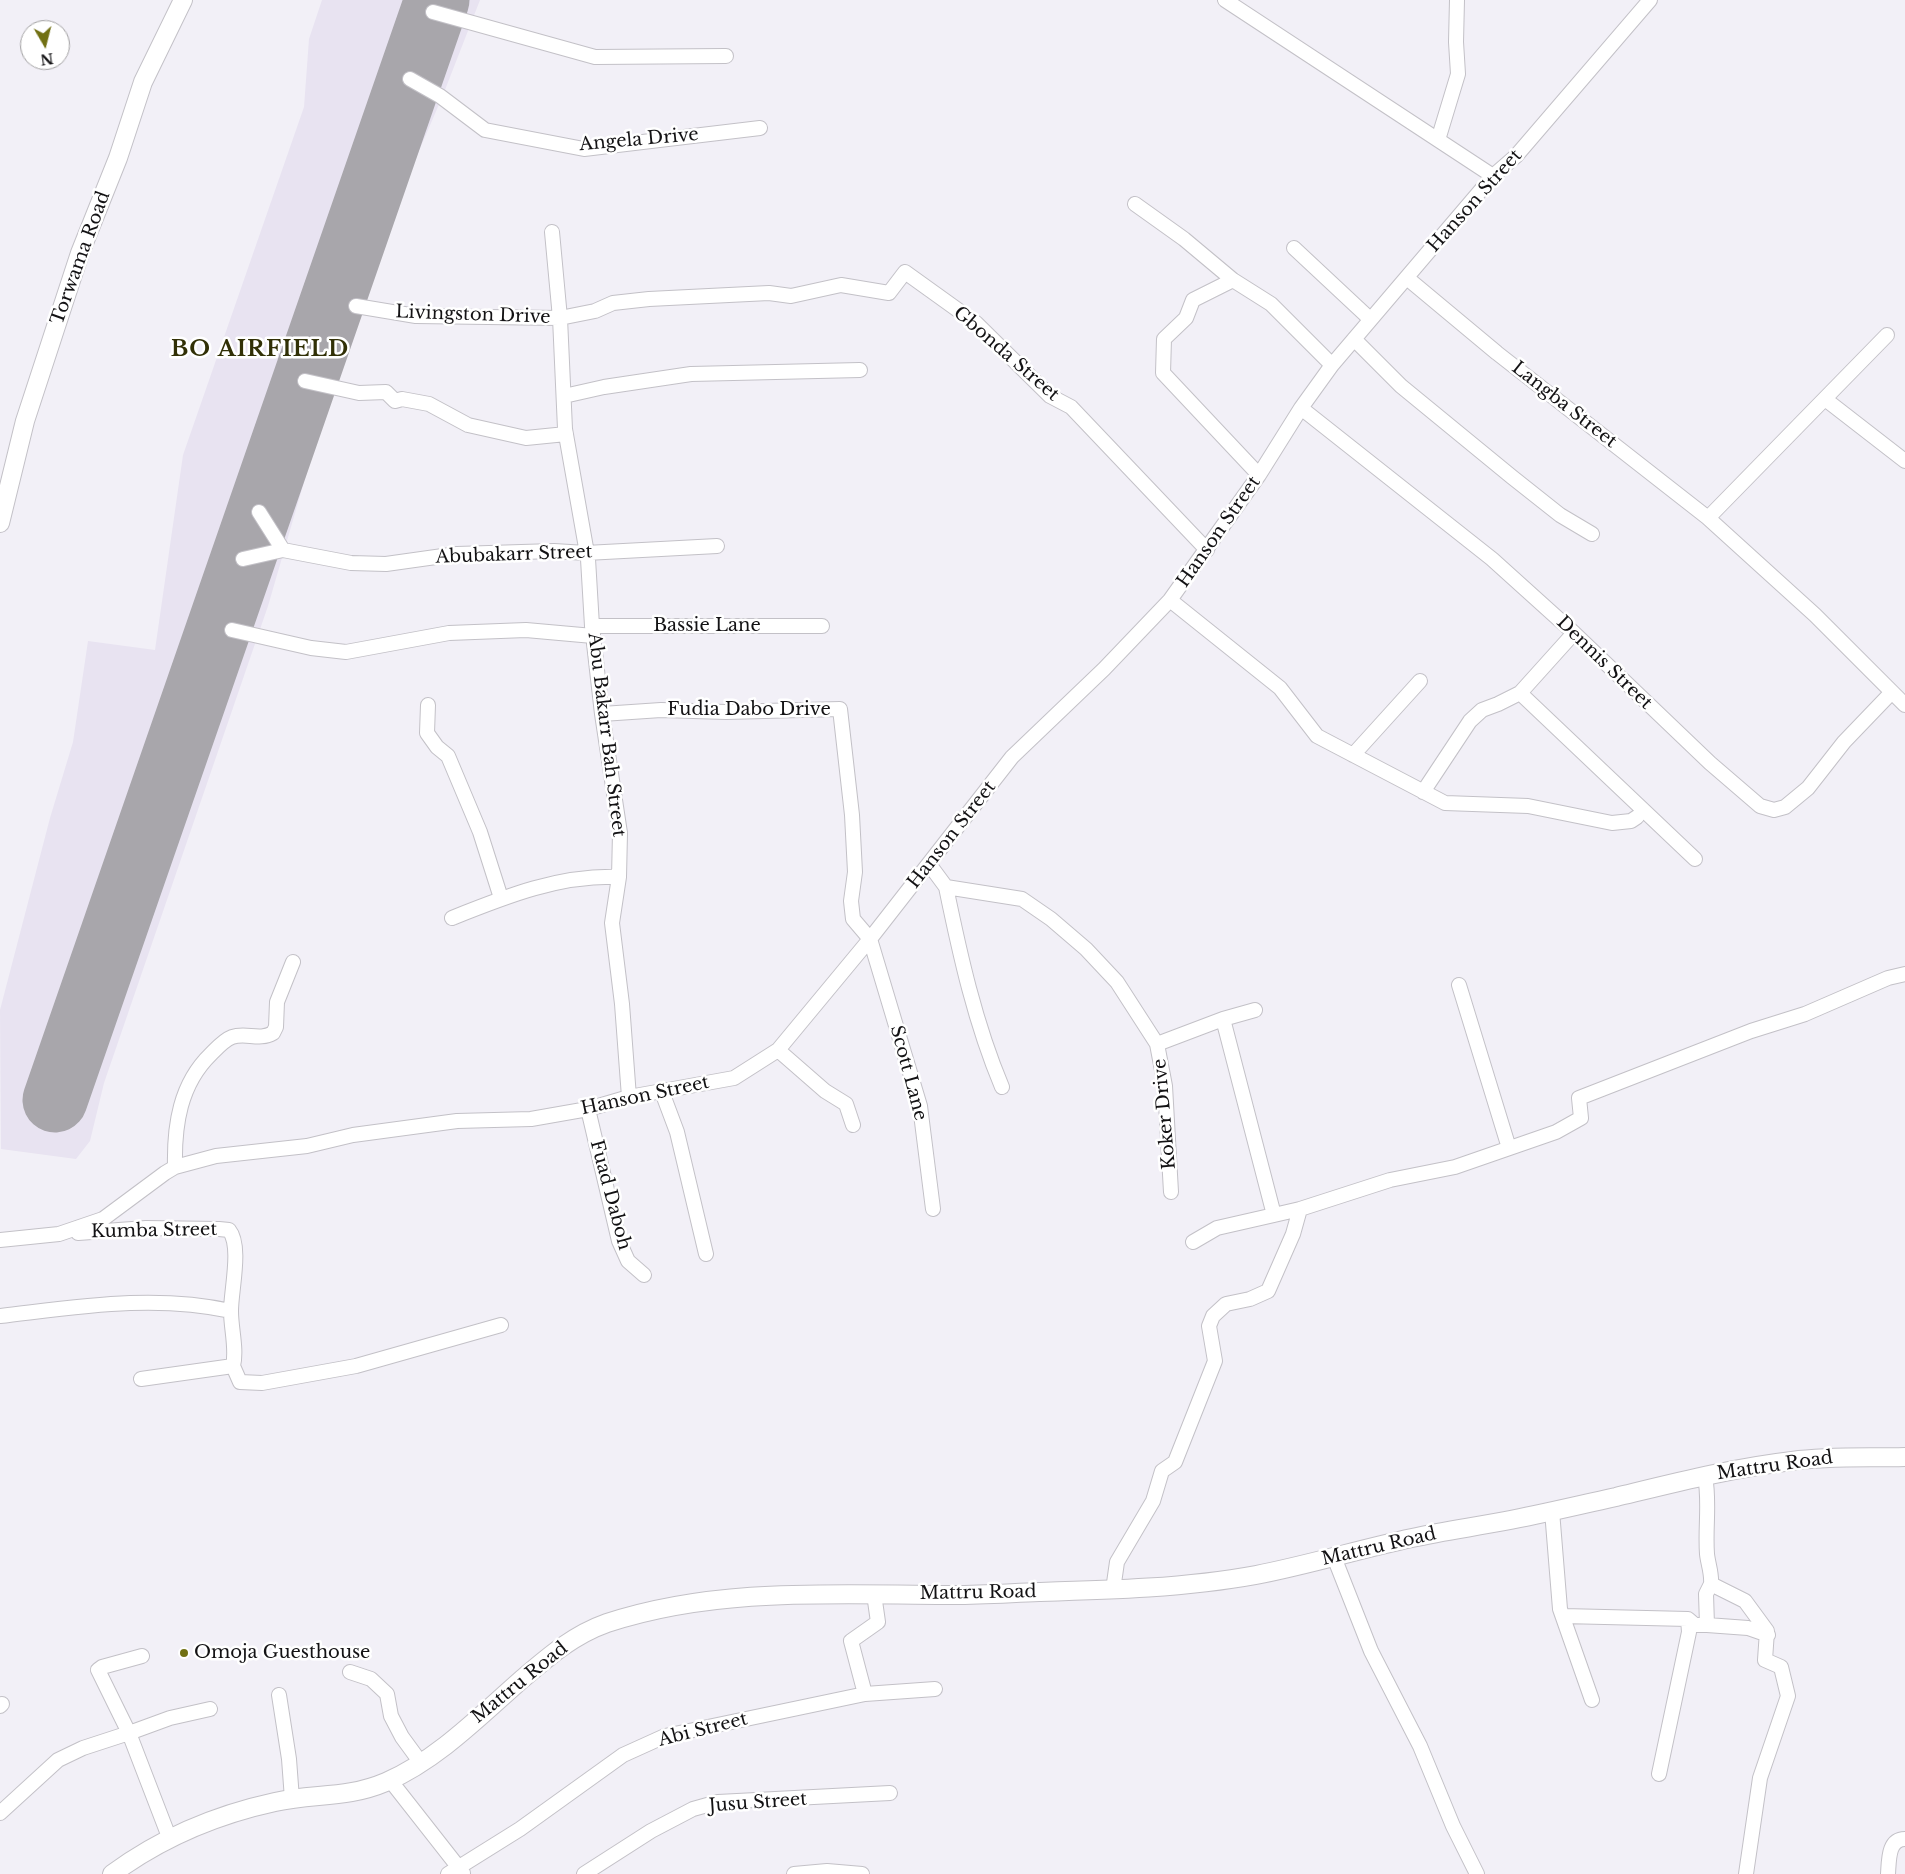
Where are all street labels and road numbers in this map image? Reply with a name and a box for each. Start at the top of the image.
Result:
street label: Angela Drive [578,124,700,156]
street label: Hanson Street [1423,145,1527,257]
street label: Torwama Road [47,188,115,328]
street label: Livingston Drive [395,301,551,329]
street label: Gbonda Street [949,302,1063,406]
street label: Langba Street [1507,357,1621,453]
street label: Hanson Street [1173,472,1265,592]
street label: Abubakarr Street [435,541,593,569]
street label: Dennis Street [1552,612,1656,714]
street label: Bassie Lane [653,615,761,637]
street label: Abu Bakarr Bah Street [583,632,629,838]
street label: Fudia Dabo Drive [667,699,831,721]
street label: Hanson Street [903,777,1001,893]
street label: Scott Lane [885,1023,931,1123]
street label: Koker Drive [1149,1058,1181,1170]
street label: Hanson Street [579,1072,711,1120]
street label: Fuad Daboh [585,1138,635,1252]
street label: Kumba Street [91,1219,217,1243]
street label: Mattru Road [1716,1447,1834,1485]
street label: Mattru Road [1320,1523,1438,1571]
street label: Mattru Road [919,1581,1037,1605]
street label: Mattru Road [468,1638,572,1728]
street label: Abi Street [656,1708,750,1752]
street label: Jusu Street [708,1789,808,1817]

